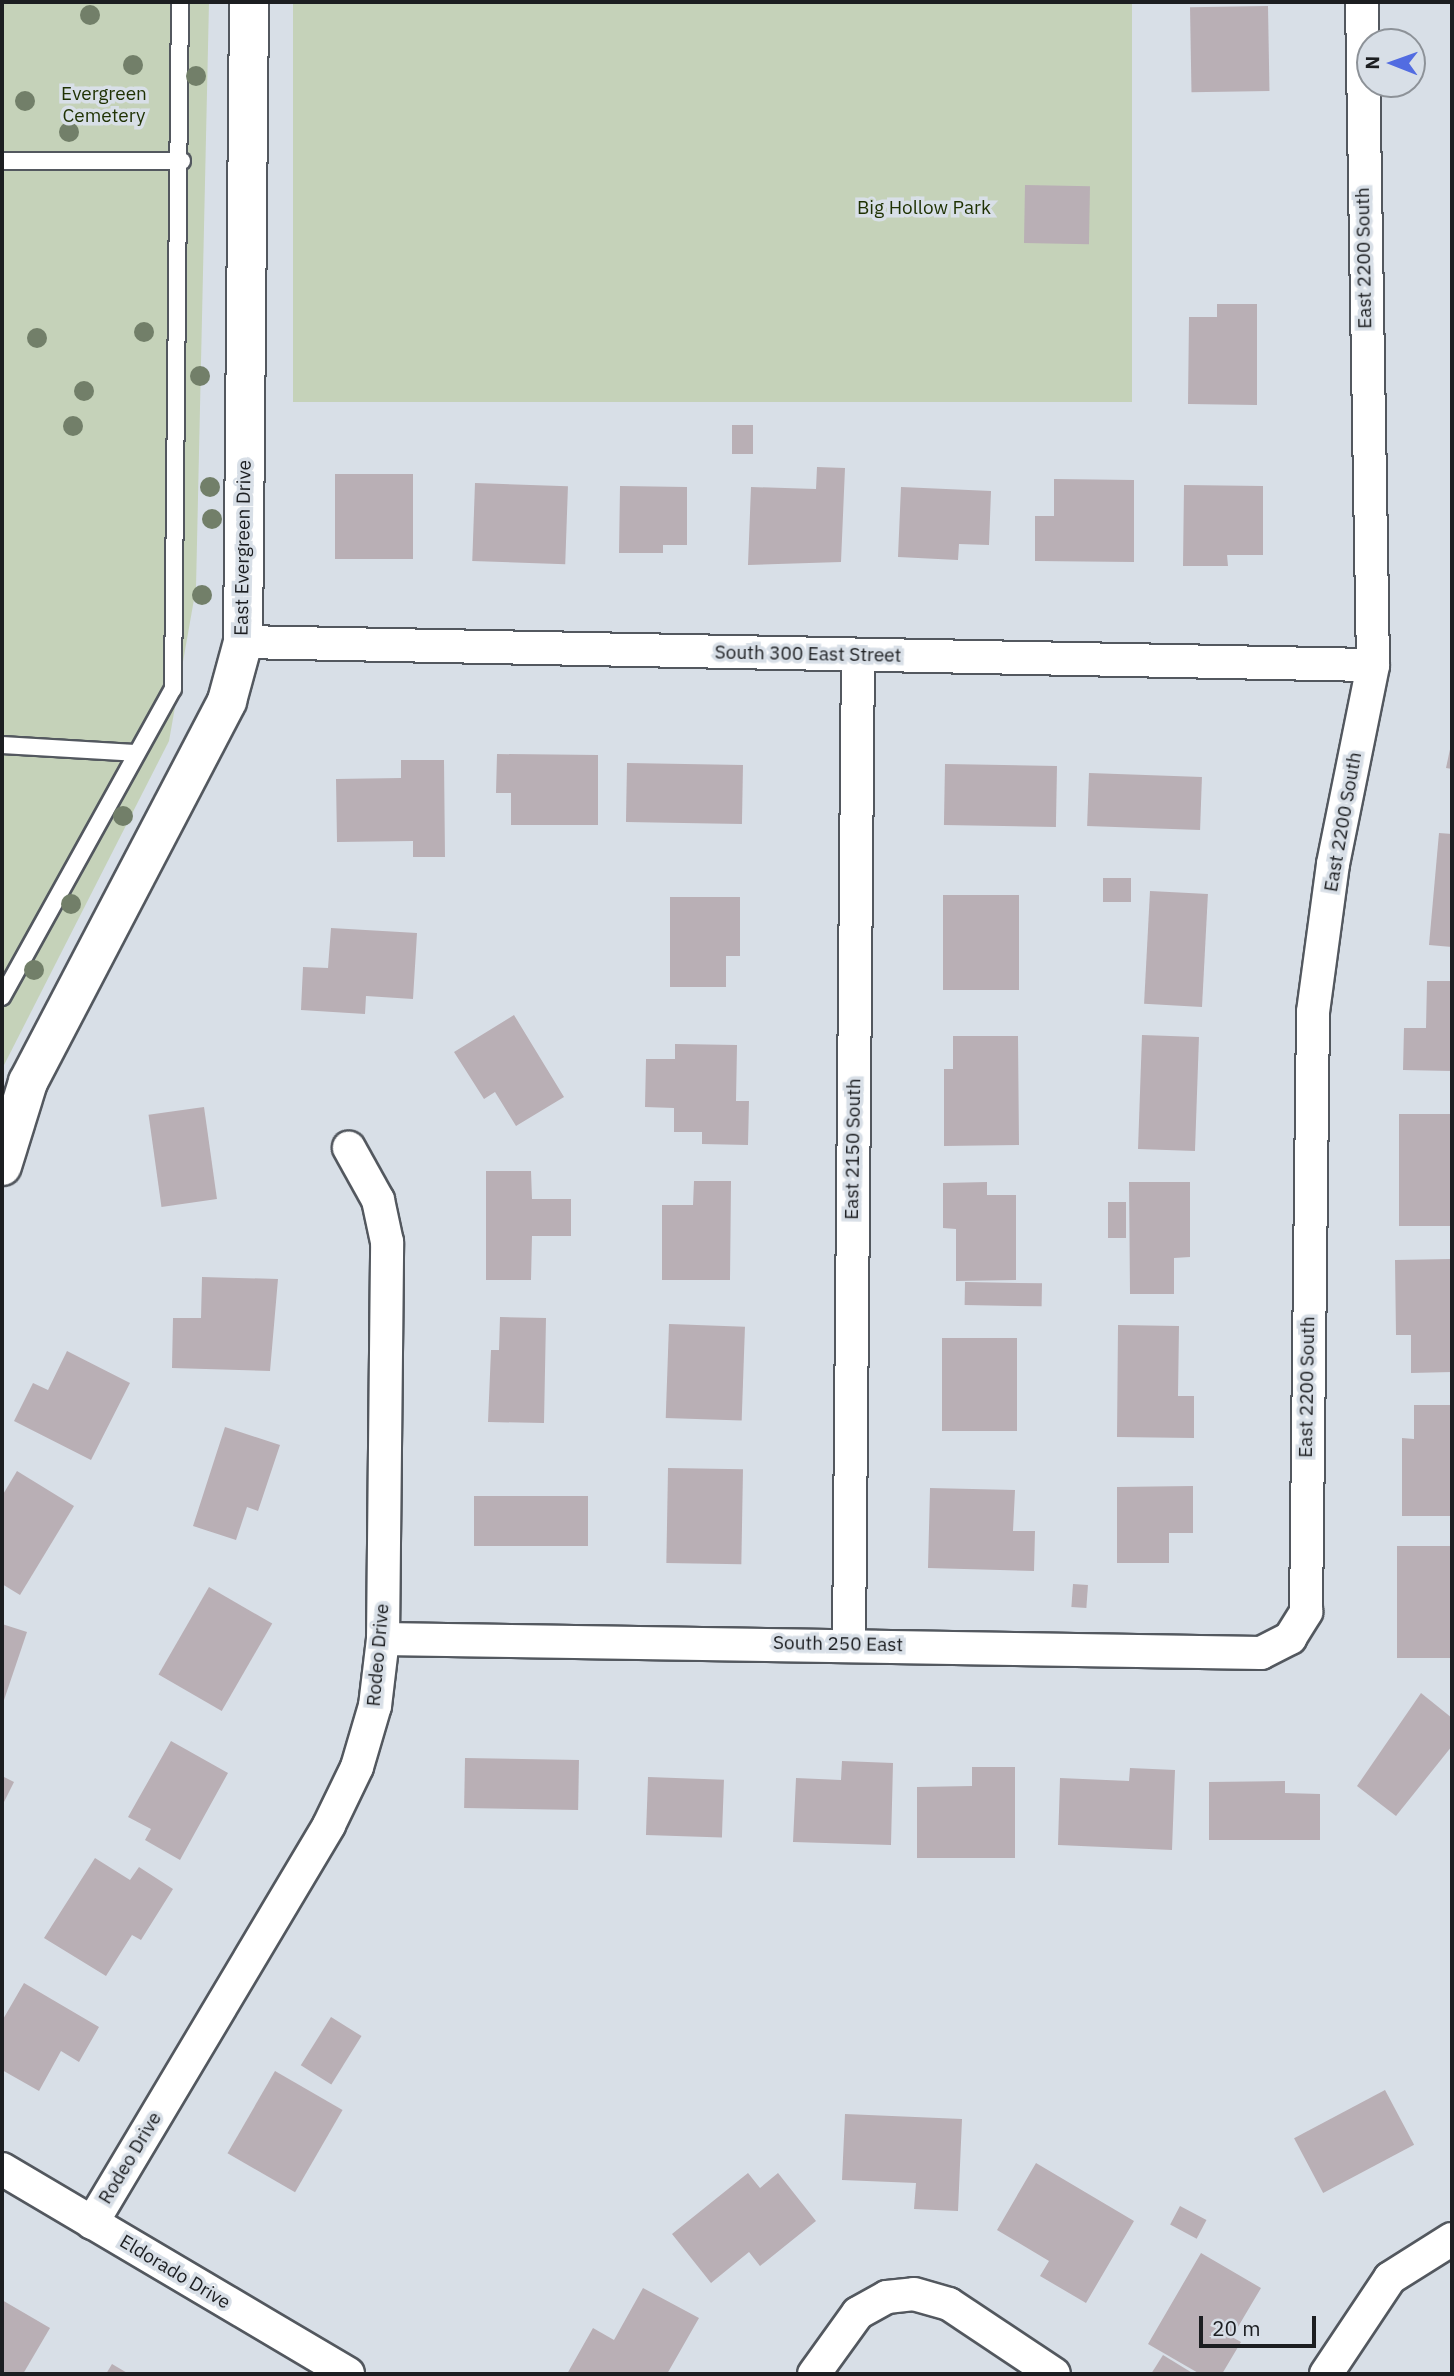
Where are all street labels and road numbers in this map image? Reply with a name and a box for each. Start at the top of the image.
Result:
street label: East 2200 South [1351,187,1377,329]
street label: East Evergreen Drive [230,460,256,636]
street label: South 300 East Street [714,641,902,667]
street label: East 2200 South [1319,750,1367,894]
street label: East 2150 South [840,1078,866,1220]
street label: East 2200 South [1294,1316,1320,1458]
street label: Rodeo Drive [362,1603,394,1707]
street label: South 250 East [773,1631,903,1657]
street label: Rodeo Drive [94,2108,166,2208]
street label: Eldorado Drive [115,2230,235,2314]

